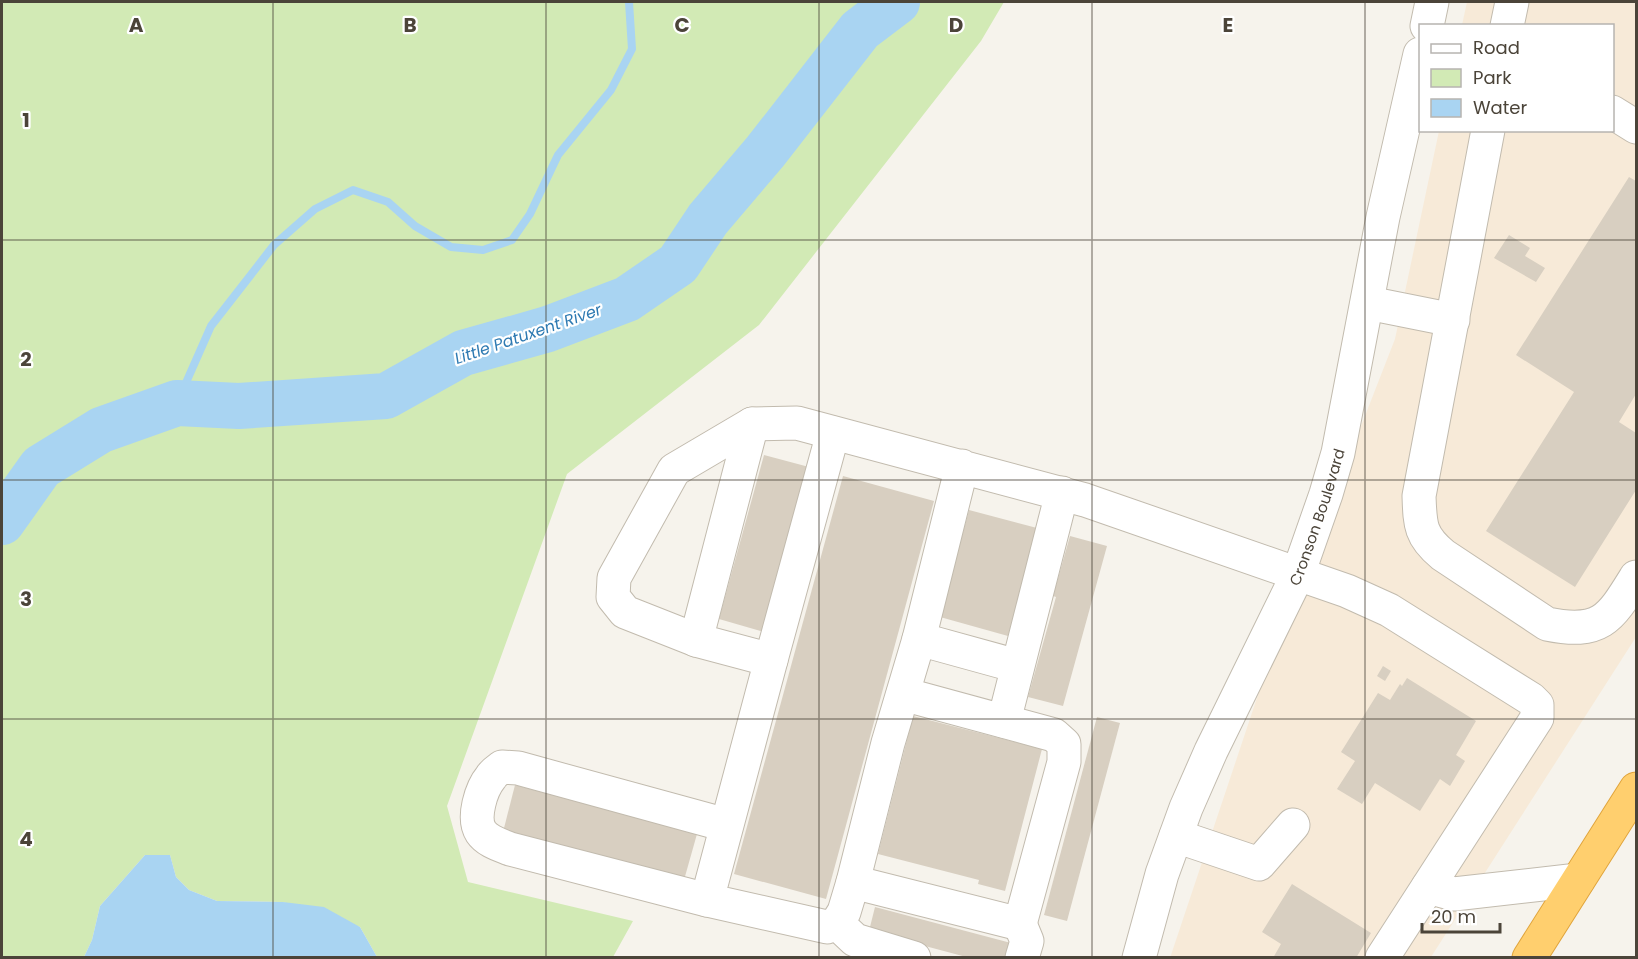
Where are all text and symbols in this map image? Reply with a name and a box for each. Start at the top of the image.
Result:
text: A [129,11,144,39]
text: B [403,11,417,39]
text: C [674,11,690,39]
text: D [949,11,963,39]
text: E [1223,11,1233,39]
legend [1419,24,1614,132]
text: Road [1473,35,1520,60]
text: Park [1473,65,1512,90]
text: Water [1473,95,1527,120]
text: 1 [22,106,30,134]
water label: Little Patuxent River [451,298,606,370]
text: 2 [20,345,32,373]
street label: Cronson Boulevard [1284,446,1349,589]
text: 3 [20,585,32,613]
text: 4 [19,825,33,853]
scale bar [1422,896,1500,934]
text: 20 m [1431,904,1476,929]

